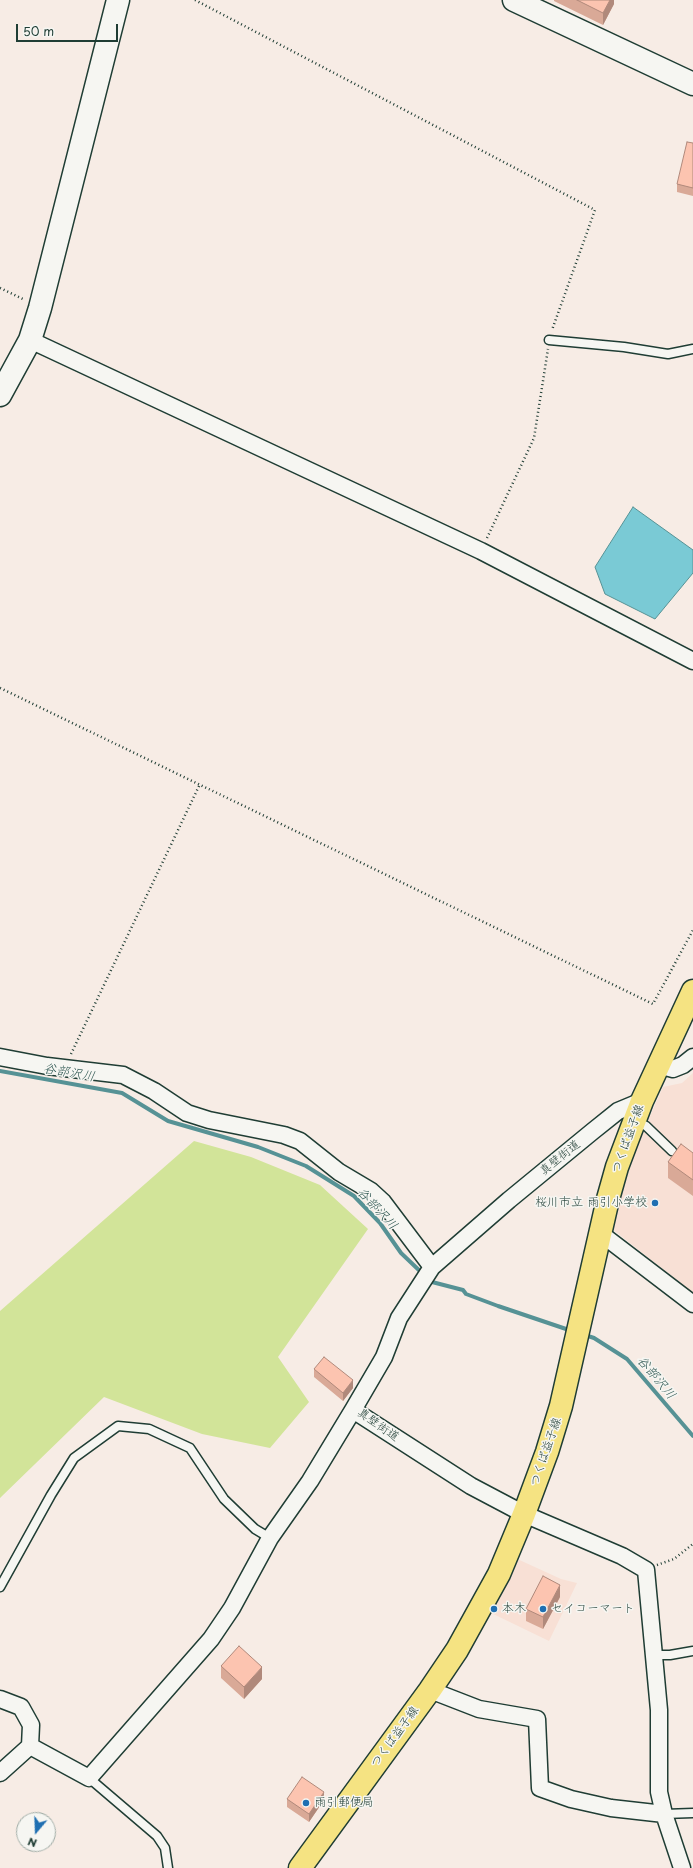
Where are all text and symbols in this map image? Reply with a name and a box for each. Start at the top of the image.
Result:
scale bar [18,16,120,42]
text: 50 m [23,22,54,40]
water label: 谷部沢川 [42,1061,96,1085]
street label: つくば益子線 [609,1103,647,1175]
street label: 真壁街道 [537,1137,583,1179]
water label: 谷部沢川 [354,1185,400,1233]
place label: 桜川市立 雨引小学校 [535,1196,647,1210]
marker: 桜川市立 雨引小学校 [650,1198,660,1208]
water label: 谷部沢川 [633,1353,679,1403]
street label: 真壁街道 [354,1405,402,1445]
street label: つくば益子線 [527,1416,565,1488]
place label: 本木 [502,1602,526,1616]
place label: セイコーマート [551,1602,635,1616]
marker: 本木 [489,1604,499,1614]
marker: セイコーマート [538,1604,548,1614]
street label: つくば益子線 [368,1704,422,1770]
place label: 雨引郵便局 [314,1796,374,1810]
marker: 雨引郵便局 [301,1798,311,1808]
north arrow [16,1812,56,1852]
text: N [25,1833,39,1852]

